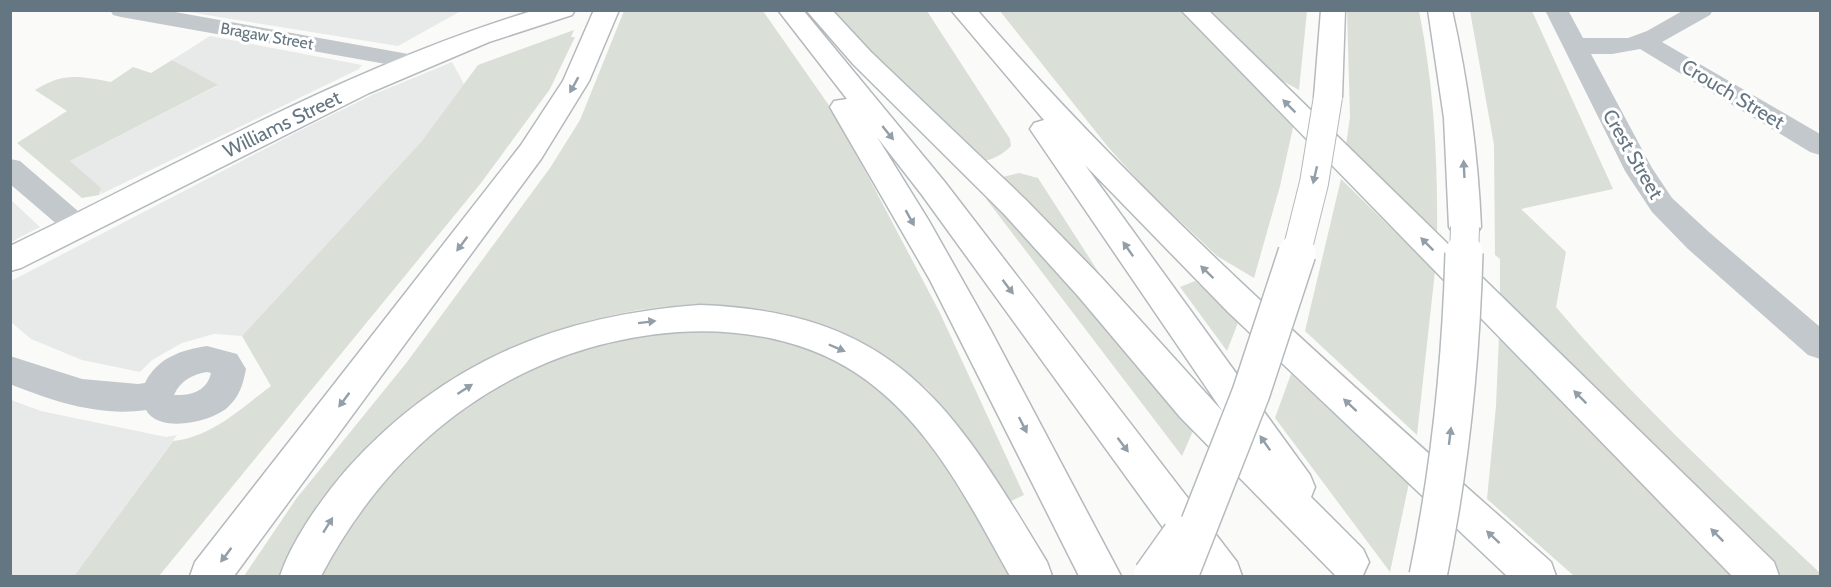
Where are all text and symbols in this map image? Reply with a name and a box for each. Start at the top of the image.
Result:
street label: Bragaw Street [219,18,315,54]
street label: Crouch Street [1677,54,1789,134]
one-way arrow [569,77,579,94]
street label: Williams Street [219,85,345,163]
one-way arrow [1282,99,1296,114]
street label: Crest Street [1598,105,1668,203]
one-way arrow [881,125,894,140]
one-way arrow [1459,159,1468,178]
one-way arrow [1310,166,1319,185]
one-way arrow [905,209,915,226]
one-way arrow [455,236,468,252]
one-way arrow [1420,237,1435,251]
one-way arrow [1122,242,1134,258]
one-way arrow [1201,265,1215,279]
one-way arrow [1001,280,1013,295]
one-way arrow [637,317,656,326]
one-way arrow [828,344,846,353]
one-way arrow [457,383,473,394]
one-way arrow [1573,389,1587,404]
one-way arrow [338,391,350,407]
one-way arrow [1343,398,1357,412]
one-way arrow [1019,417,1028,434]
one-way arrow [1446,426,1455,445]
one-way arrow [1259,435,1271,450]
one-way arrow [1116,437,1128,452]
one-way arrow [323,517,334,534]
one-way arrow [1710,528,1725,542]
one-way arrow [1486,531,1501,544]
one-way arrow [221,548,233,563]

